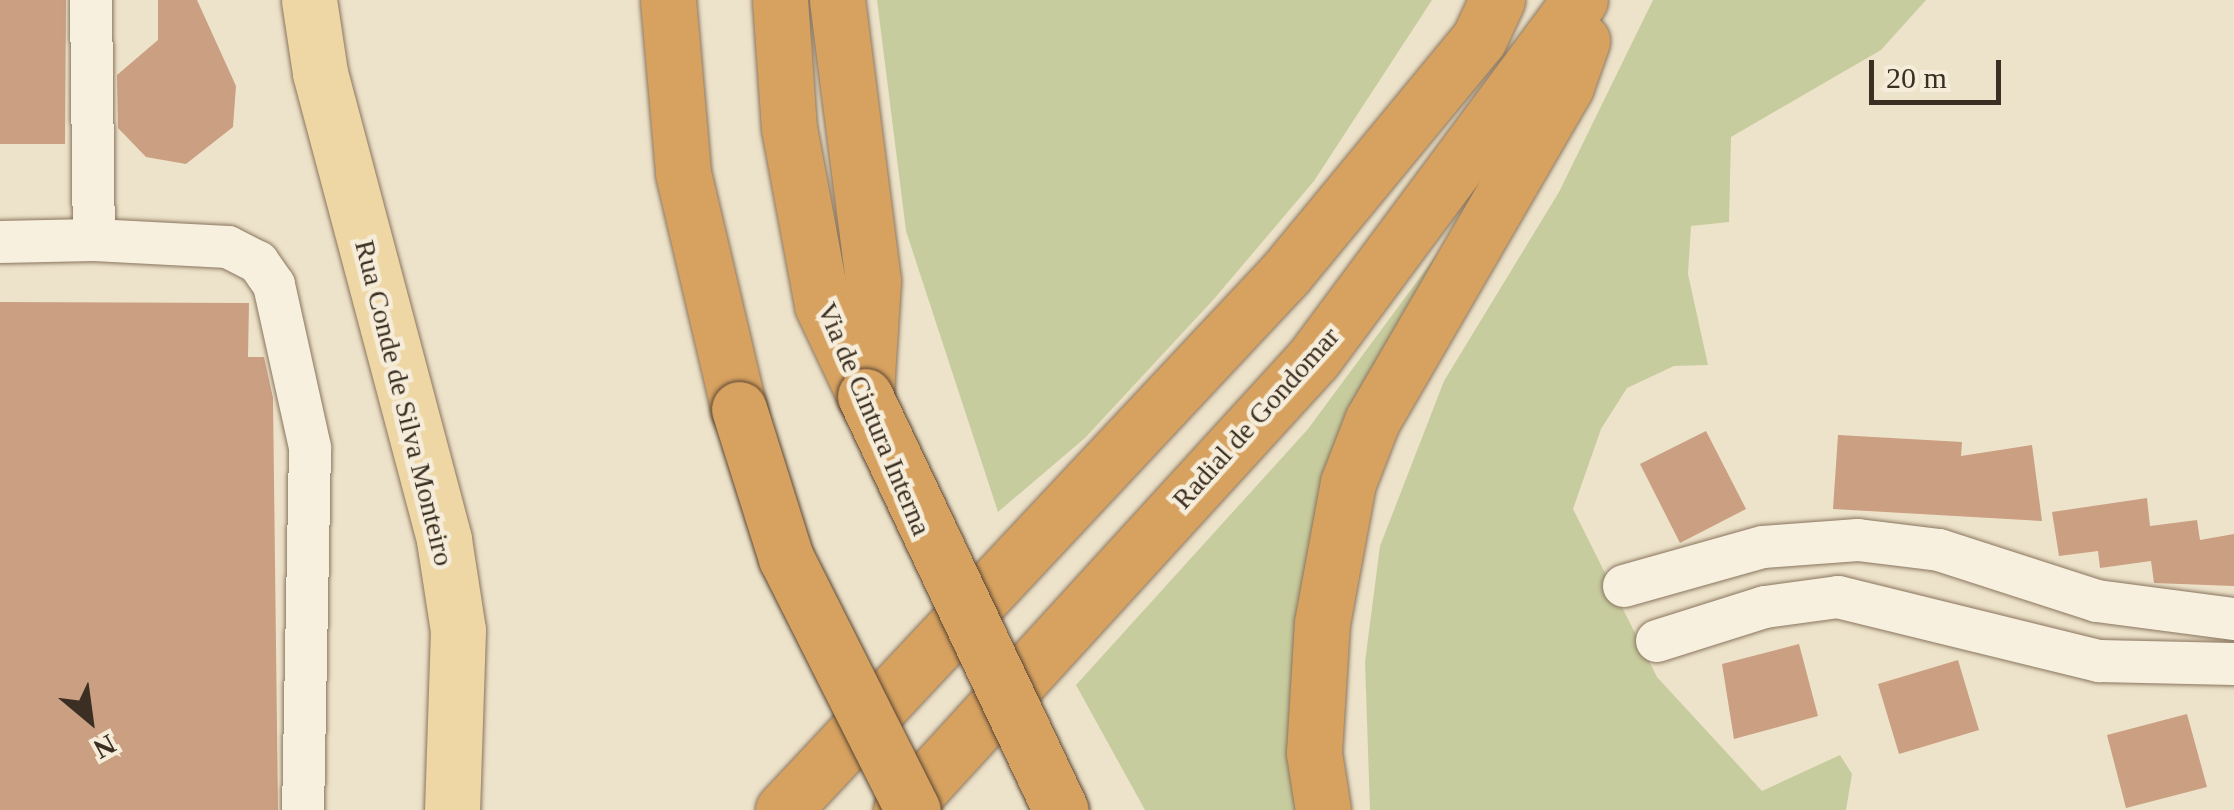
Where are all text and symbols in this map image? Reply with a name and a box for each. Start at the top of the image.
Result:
scale bar [1874,40,2006,102]
text: 20 m [1886,61,1947,94]
street label: Rua Conde de Silva Monteiro [347,237,461,569]
street label: Via de Cintura Interna [810,298,938,540]
street label: Radial de Gondomar [1165,320,1347,516]
north arrow [40,670,140,770]
text: N [88,728,121,765]

